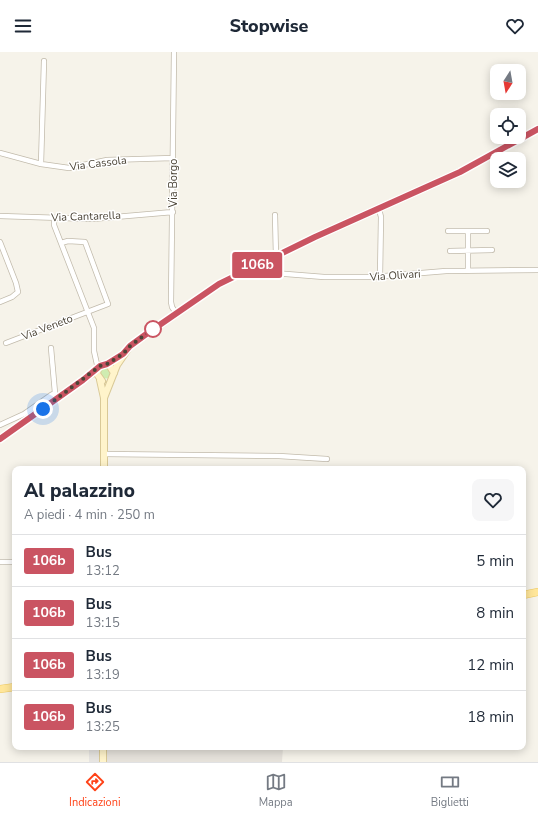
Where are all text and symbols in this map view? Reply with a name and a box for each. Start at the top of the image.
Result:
text: Stopwise [229,14,309,38]
icon: menu [12,15,34,37]
icon: heart [504,15,526,37]
north arrow [490,64,526,100]
map controls [490,64,526,188]
button: locate [490,108,526,144]
button: layers [490,152,526,188]
street label: Via Cassola [68,153,128,175]
street label: Via Borgo [166,159,181,208]
street label: Via Cantarella [50,208,121,225]
line badge: 106b [229,252,285,278]
text: 106b [240,255,274,274]
street label: Via Olivari [368,266,421,285]
street label: Via Veneto [19,311,75,344]
unlabelled marker [144,320,162,338]
your location [33,399,53,419]
text: Al palazzino [24,478,135,504]
button: heart [472,479,514,521]
text: A piedi · 4 min · 250 m [24,506,155,524]
text: Bus [86,542,112,562]
text: 106b [32,551,66,570]
text: 5 min [476,551,514,571]
text: 13:12 [86,562,120,580]
text: Bus [86,594,112,614]
text: 106b [32,603,66,622]
text: 8 min [476,603,514,623]
text: 13:15 [86,614,120,632]
text: Bus [86,646,112,666]
text: 106b [32,655,66,674]
text: 12 min [467,655,514,675]
text: 13:19 [86,666,120,684]
text: Bus [86,698,112,718]
text: 106b [32,707,66,726]
text: 18 min [467,707,514,727]
text: 13:25 [86,718,120,736]
tab: Indicazioni [69,771,121,810]
tab: Mappa [259,771,293,810]
tab: Biglietti [431,771,469,810]

